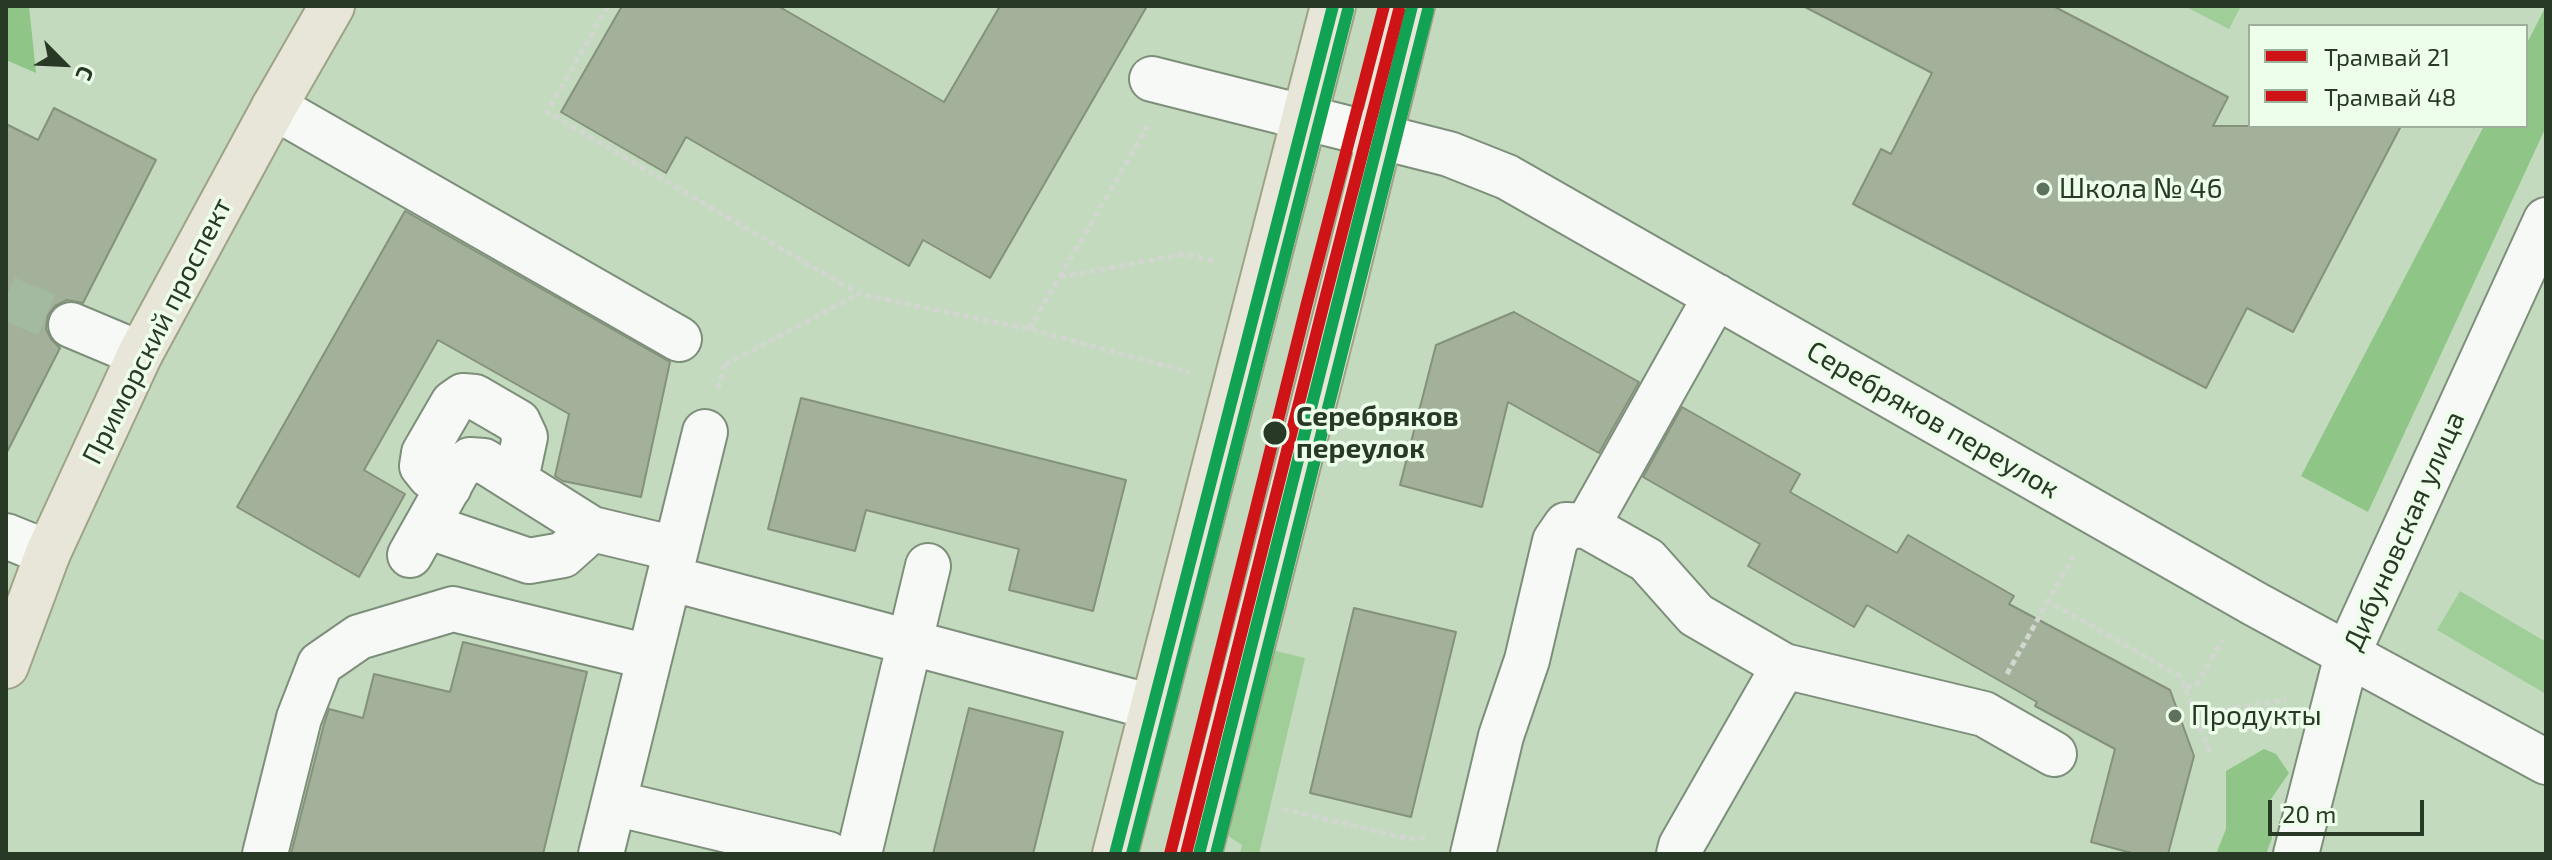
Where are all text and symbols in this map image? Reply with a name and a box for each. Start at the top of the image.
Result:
north arrow [24,24,104,104]
legend [2248,24,2528,128]
text: Трамвай 21 [2324,42,2450,71]
text: С [71,63,100,85]
text: Трамвай 48 [2324,82,2456,111]
place label: Школа № 46 [2059,172,2222,206]
marker: Школа № 46 [2034,180,2052,198]
street label: Приморский проспект [75,192,239,470]
street label: Серебряков переулок [1801,334,2065,506]
place label: Серебряков переулок [1296,400,1459,466]
street label: Дибуновская улица [2336,406,2472,656]
marker: Серебряков переулок [1261,419,1289,447]
place label: Продукты [2191,699,2322,733]
marker: Продукты [2166,707,2184,725]
scale bar [2272,784,2428,834]
text: 20 m [2282,799,2336,828]

